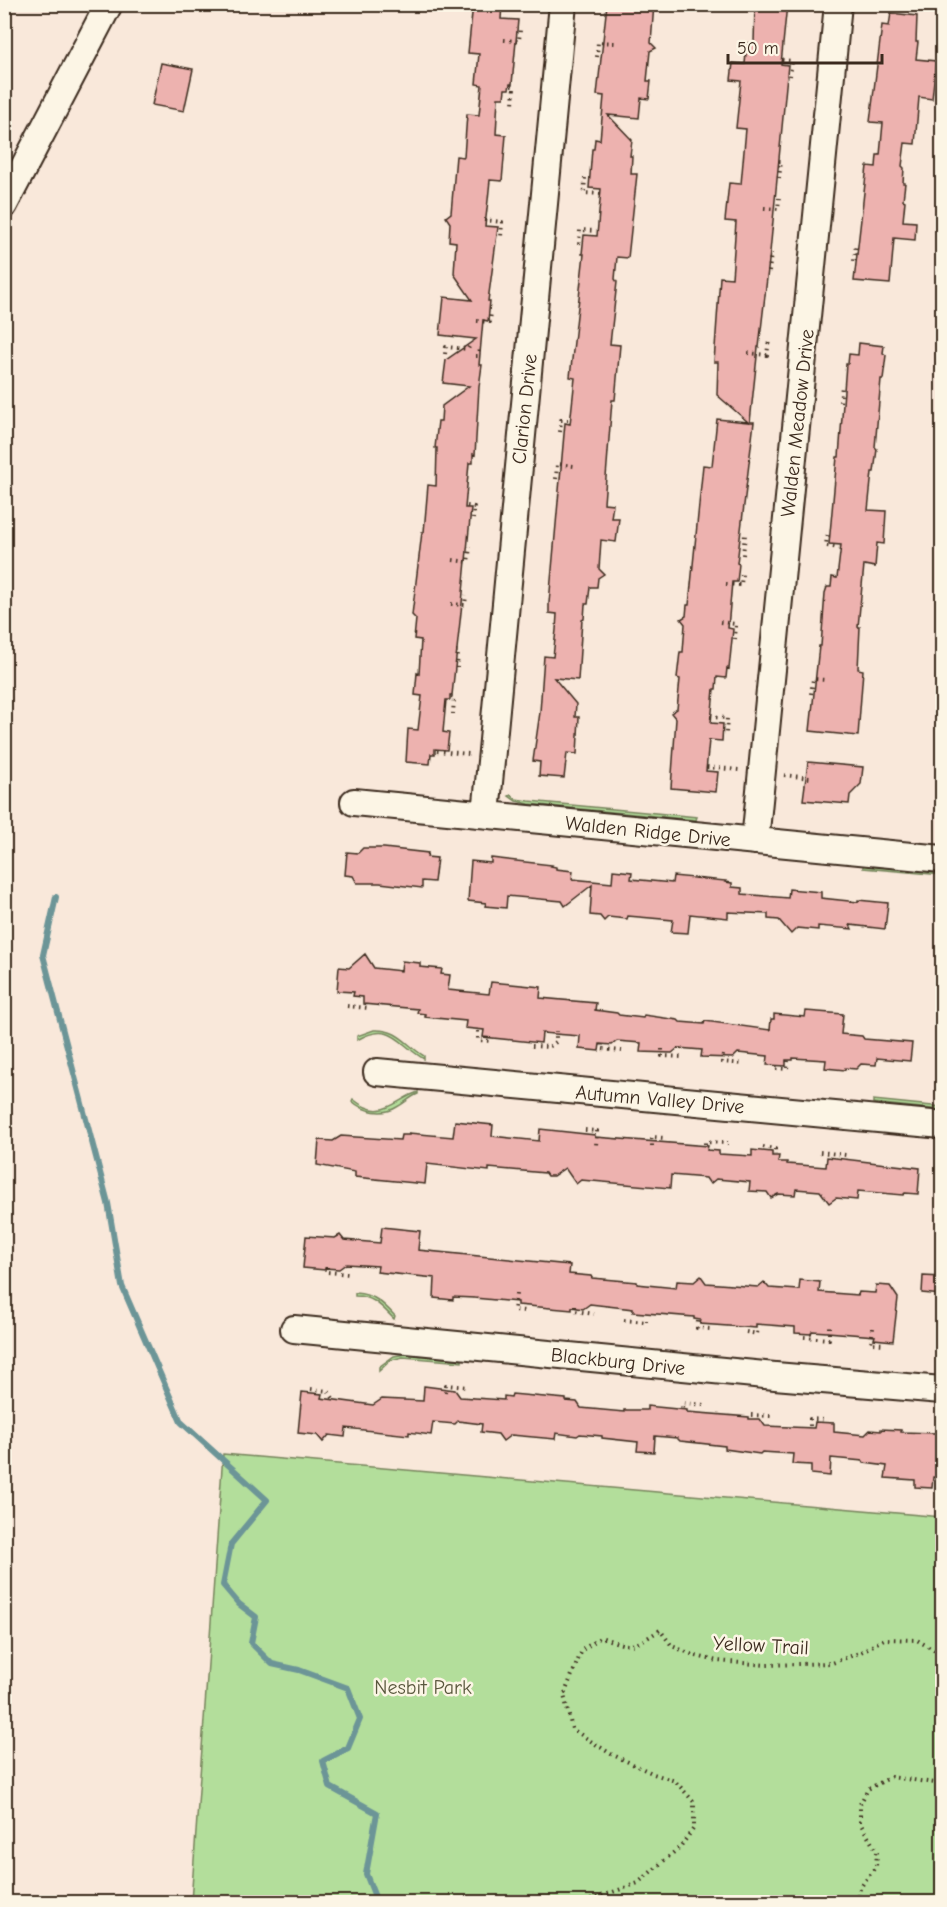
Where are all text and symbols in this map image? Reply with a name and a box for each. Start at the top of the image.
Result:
scale bar [728,27,882,65]
text: 50 m [737,38,779,59]
street label: Walden Meadow Drive [776,328,819,518]
street label: Clarion Drive [507,353,542,465]
street label: Walden Ridge Drive [564,811,732,852]
street label: Autumn Valley Drive [575,1081,745,1118]
street label: Blackburg Drive [550,1343,686,1380]
street label: Yellow Trail [713,1632,809,1659]
park label: Nesbit Park [374,1676,472,1699]

